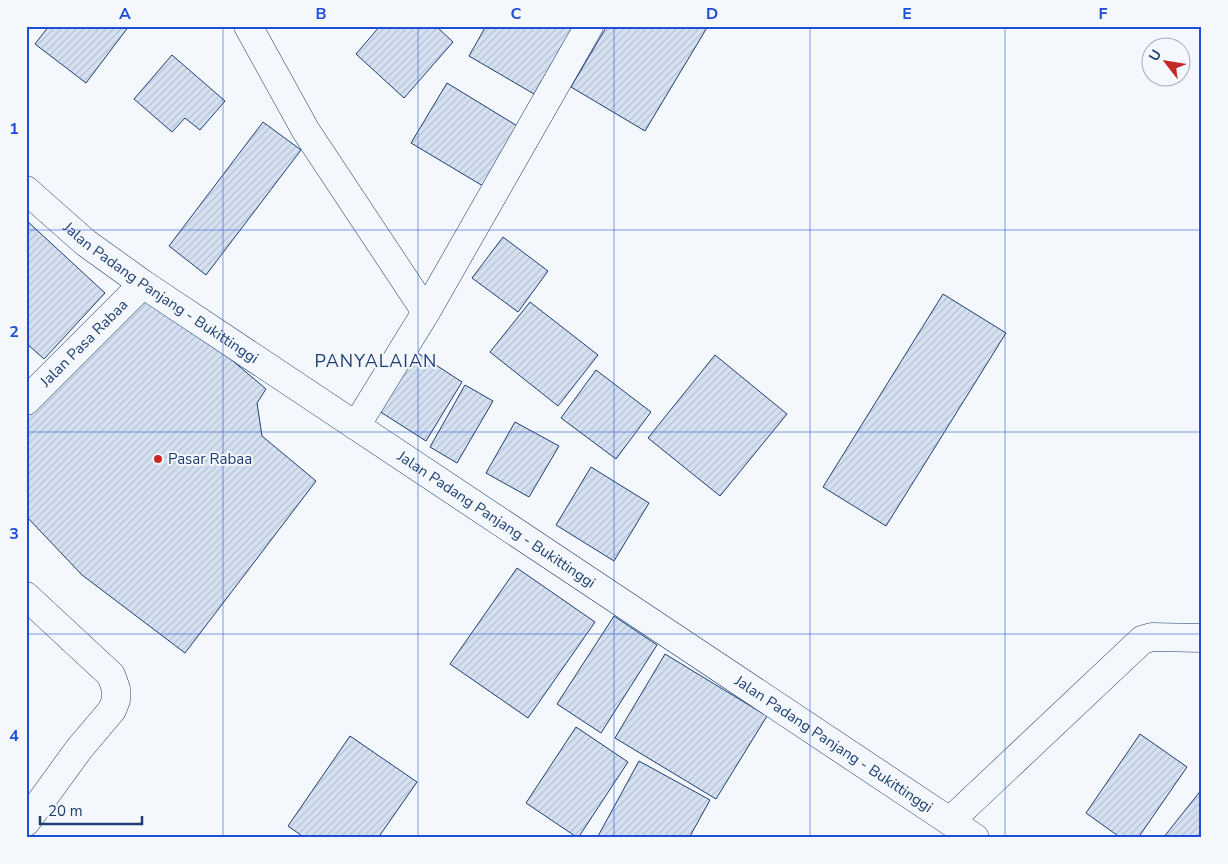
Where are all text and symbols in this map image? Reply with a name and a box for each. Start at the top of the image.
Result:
text: A [119,3,131,25]
text: B [315,3,327,25]
text: C [511,3,522,25]
text: D [706,3,718,25]
text: E [902,3,912,25]
text: F [1099,3,1108,25]
north arrow [1140,38,1190,88]
text: U [1144,46,1166,65]
text: 1 [9,118,19,140]
street label: Jalan Padang Panjang - Bukittinggi [58,217,262,368]
street label: Jalan Pasa Rabaa [35,295,132,392]
text: 2 [9,321,19,343]
district label: PANYALAIAN [315,349,437,373]
street label: Jalan Padang Panjang - Bukittinggi [393,446,600,593]
place label: Pasar Rabaa [168,449,252,469]
marker: Pasar Rabaa [152,453,164,465]
text: 3 [9,523,19,545]
street label: Jalan Padang Panjang - Bukittinggi [730,670,937,817]
text: 4 [9,725,19,747]
scale bar [40,794,142,826]
text: 20 m [48,801,83,821]

